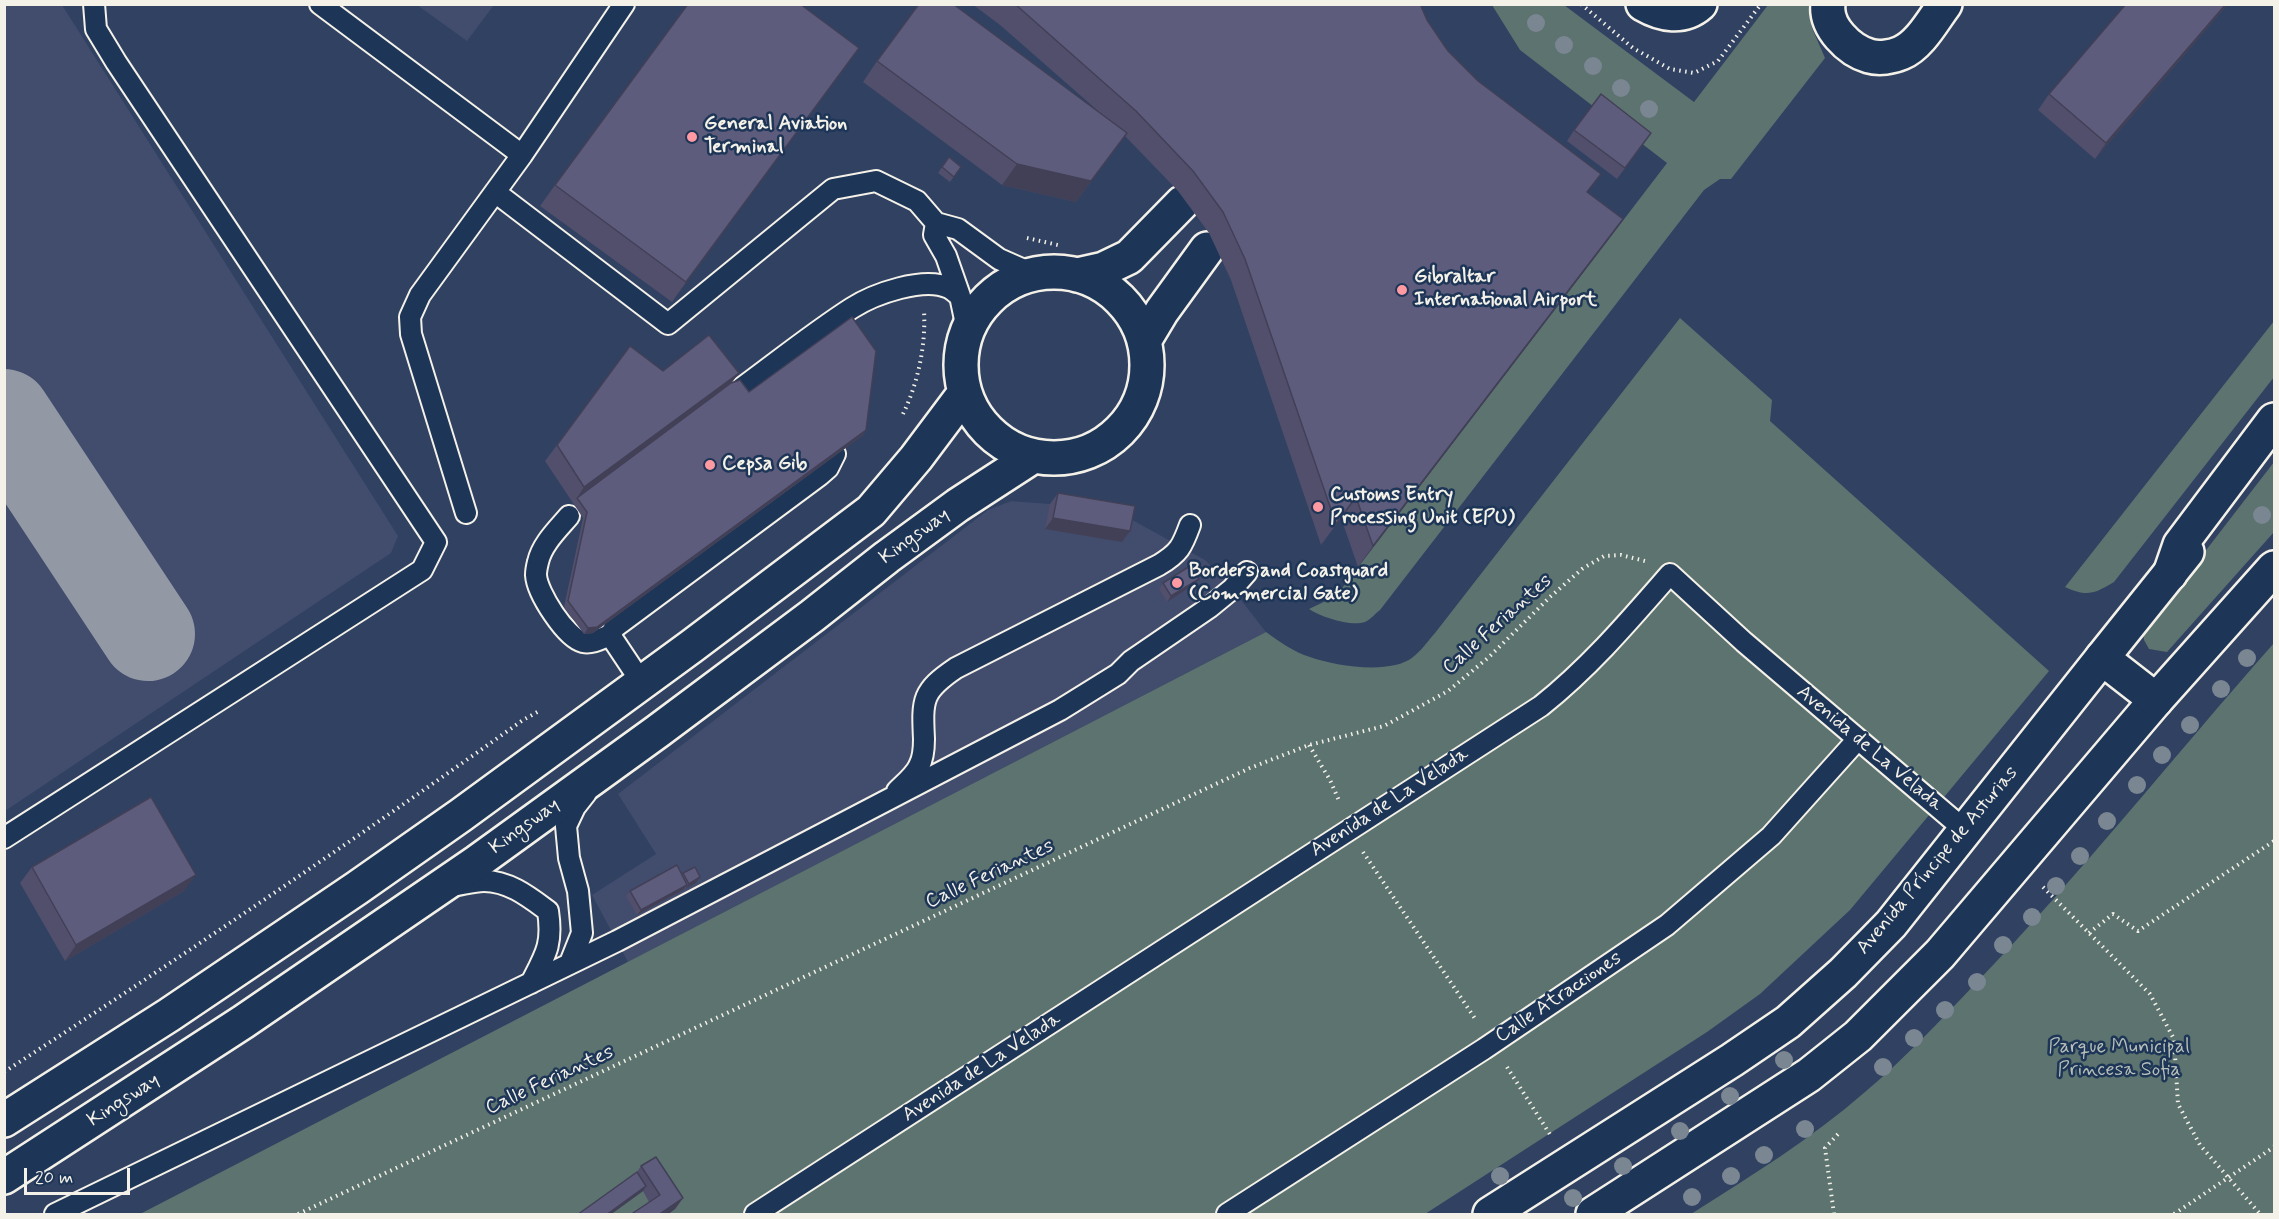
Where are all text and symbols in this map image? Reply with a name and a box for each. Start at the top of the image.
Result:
place label: General Aviation Terminal [704,113,847,160]
marker: General Aviation Terminal [685,130,699,144]
place label: Gibraltar International Airport [1414,266,1597,313]
marker: Gibraltar International Airport [1395,283,1409,297]
place label: Cepsa Gib [722,453,807,477]
marker: Cepsa Gib [703,458,717,472]
place label: Customs Entry Processing Unit (EPU) [1330,484,1515,531]
marker: Customs Entry Processing Unit (EPU) [1311,500,1325,514]
street label: Kingsway [875,503,955,571]
place label: Borders and Coastguard (Commercial Gate) [1189,560,1388,607]
street label: Calle Feriantes [1438,570,1558,680]
marker: Borders and Coastguard (Commercial Gate) [1170,576,1184,590]
street label: Avenida de La Velada [1791,681,1947,817]
street label: Avenida de La Velada [1306,743,1474,863]
street label: Avenida Príncipe de Asturias [1852,762,2024,960]
street label: Kingsway [485,793,565,861]
street label: Calle Feriantes [922,835,1058,915]
street label: Calle Atracciones [1491,947,1627,1049]
street label: Avenida de La Velada [898,1008,1066,1128]
park label: Parque Municipal Princesa Sofia [2048,1036,2190,1083]
street label: Calle Feriantes [482,1041,618,1121]
street label: Kingsway [84,1069,164,1133]
scale bar [27,1156,134,1194]
text: 20 m [35,1166,73,1190]

